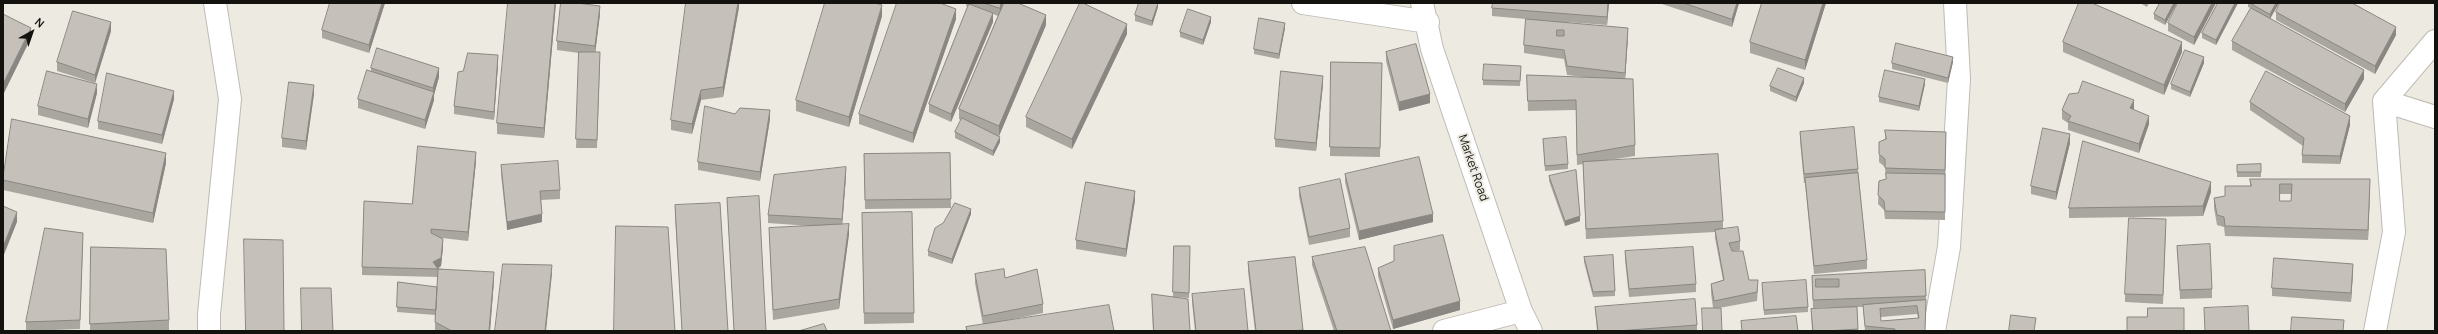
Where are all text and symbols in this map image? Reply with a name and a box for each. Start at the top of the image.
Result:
north arrow [12,12,52,52]
text: N [32,14,48,31]
street label: Market Road [1455,133,1491,203]

